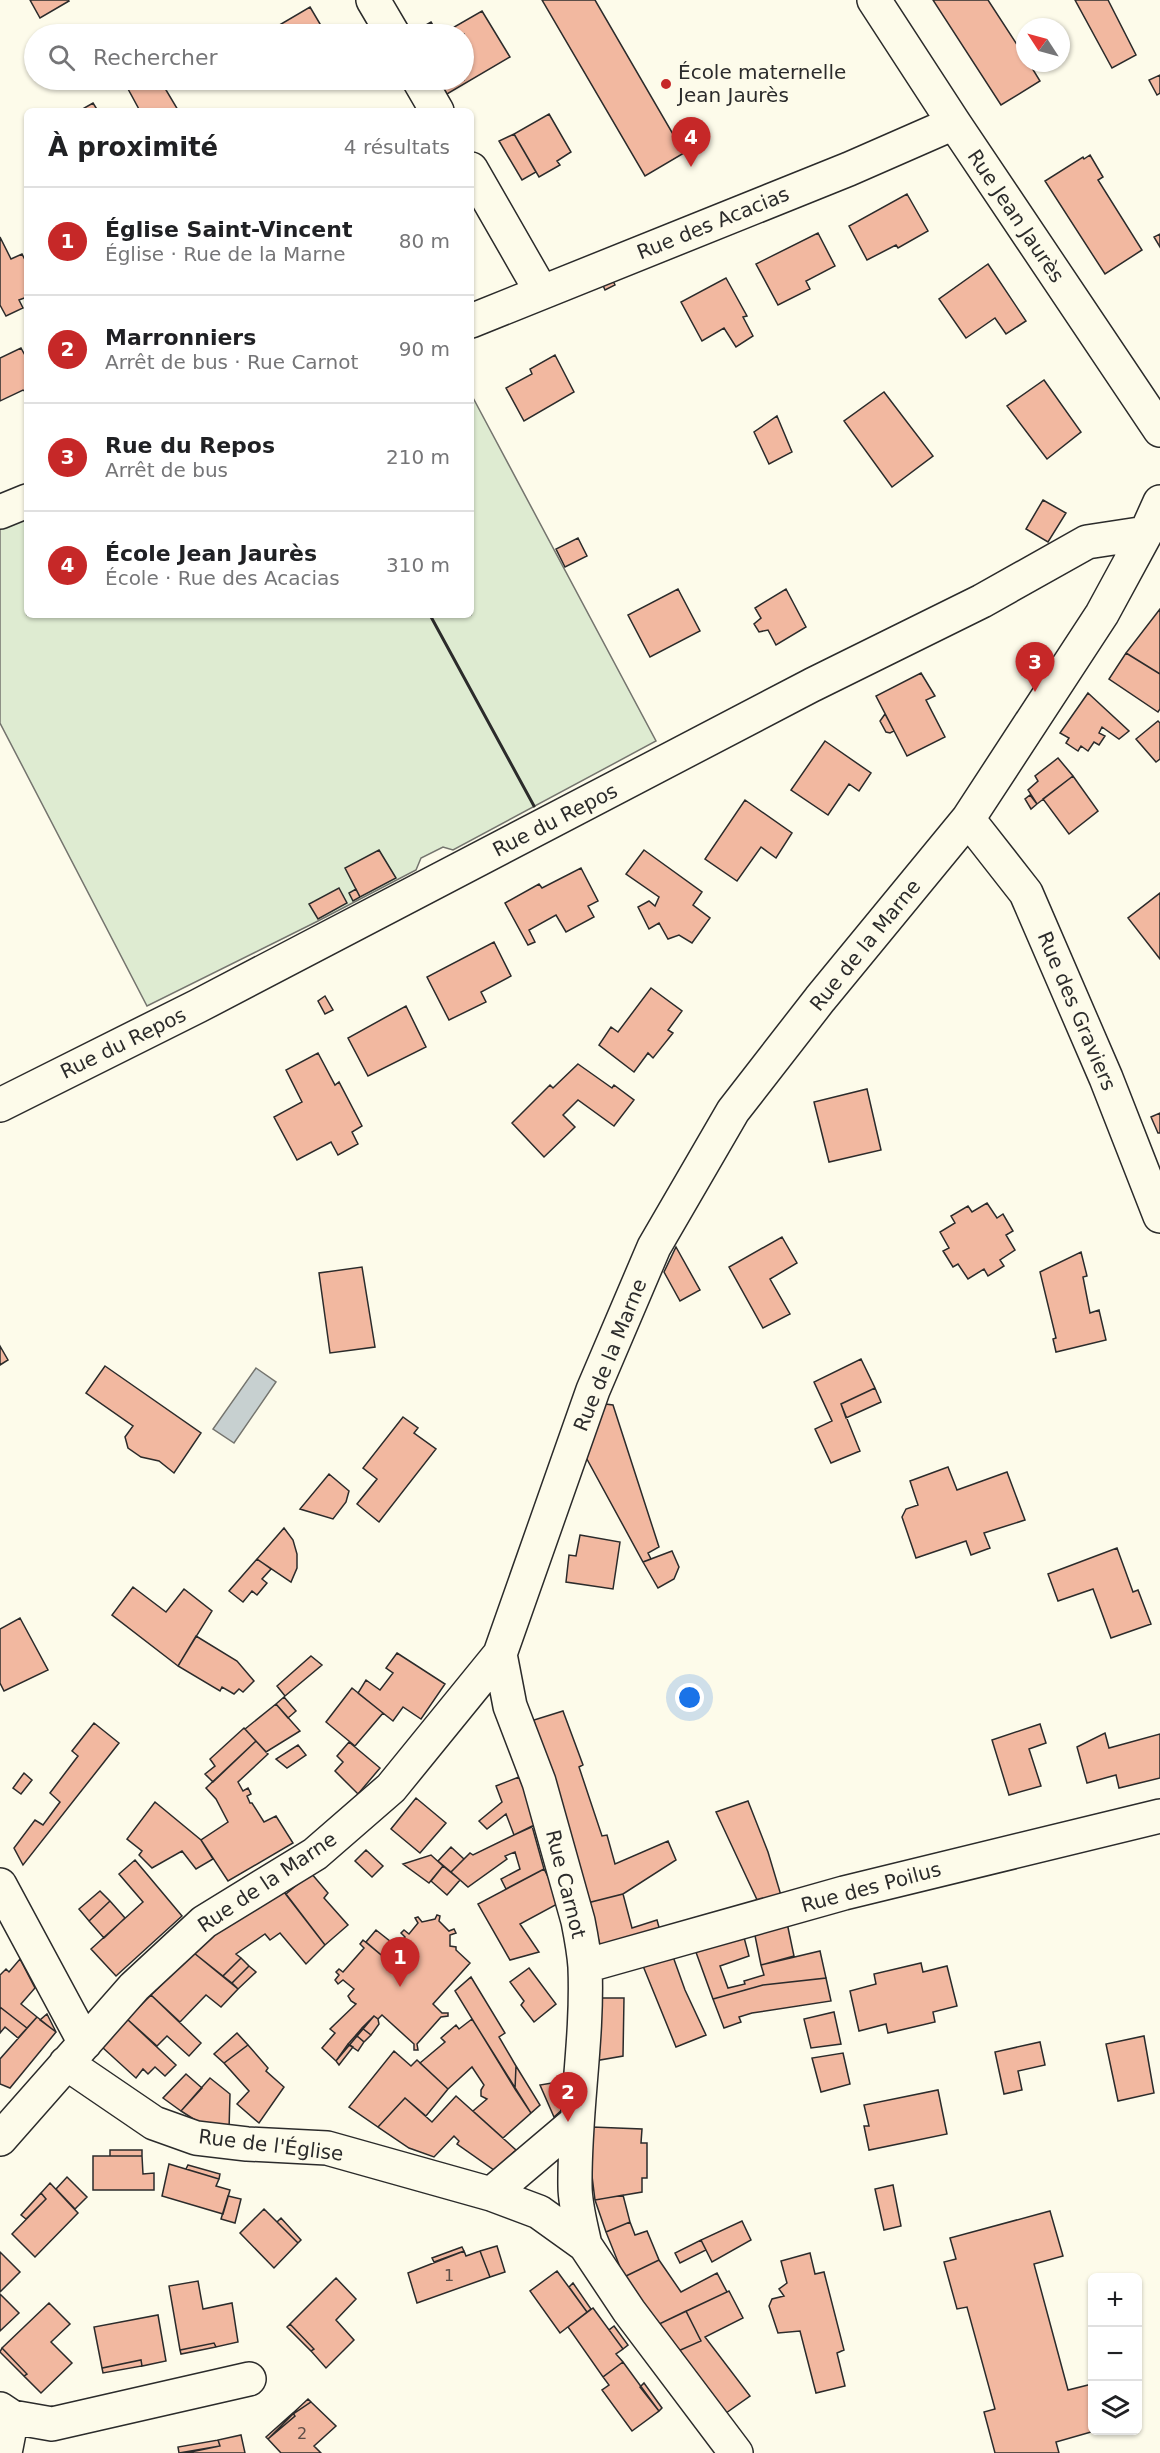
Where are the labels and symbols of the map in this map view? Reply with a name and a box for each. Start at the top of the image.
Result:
north arrow [1016,18,1070,72]
place label: École maternelle Jean Jaurès [676,60,846,107]
marker: École maternelle Jean Jaurès [659,77,673,91]
pin: 4 [672,118,710,167]
street label: Rue Jean Jaurès [963,145,1069,287]
street label: Rue des Acacias [633,182,793,264]
pin: 3 [1016,642,1054,692]
street label: Rue du Repos [489,778,621,862]
street label: Rue de la Marne [805,874,925,1016]
street label: Rue des Graviers [1033,928,1121,1094]
street label: Rue du Repos [56,1002,190,1084]
street label: Rue de la Marne [568,1275,652,1435]
your location [675,1683,704,1712]
street label: Rue de la Marne [193,1827,341,1937]
street label: Rue Carnot [541,1827,591,1941]
street label: Rue des Poilus [798,1857,944,1917]
pin: 1 [380,1938,420,1987]
pin: 2 [548,2072,588,2122]
street label: Rue de l'Église [197,2124,345,2166]
house number: 1 [444,2266,454,2285]
house number: 2 [297,2424,307,2443]

